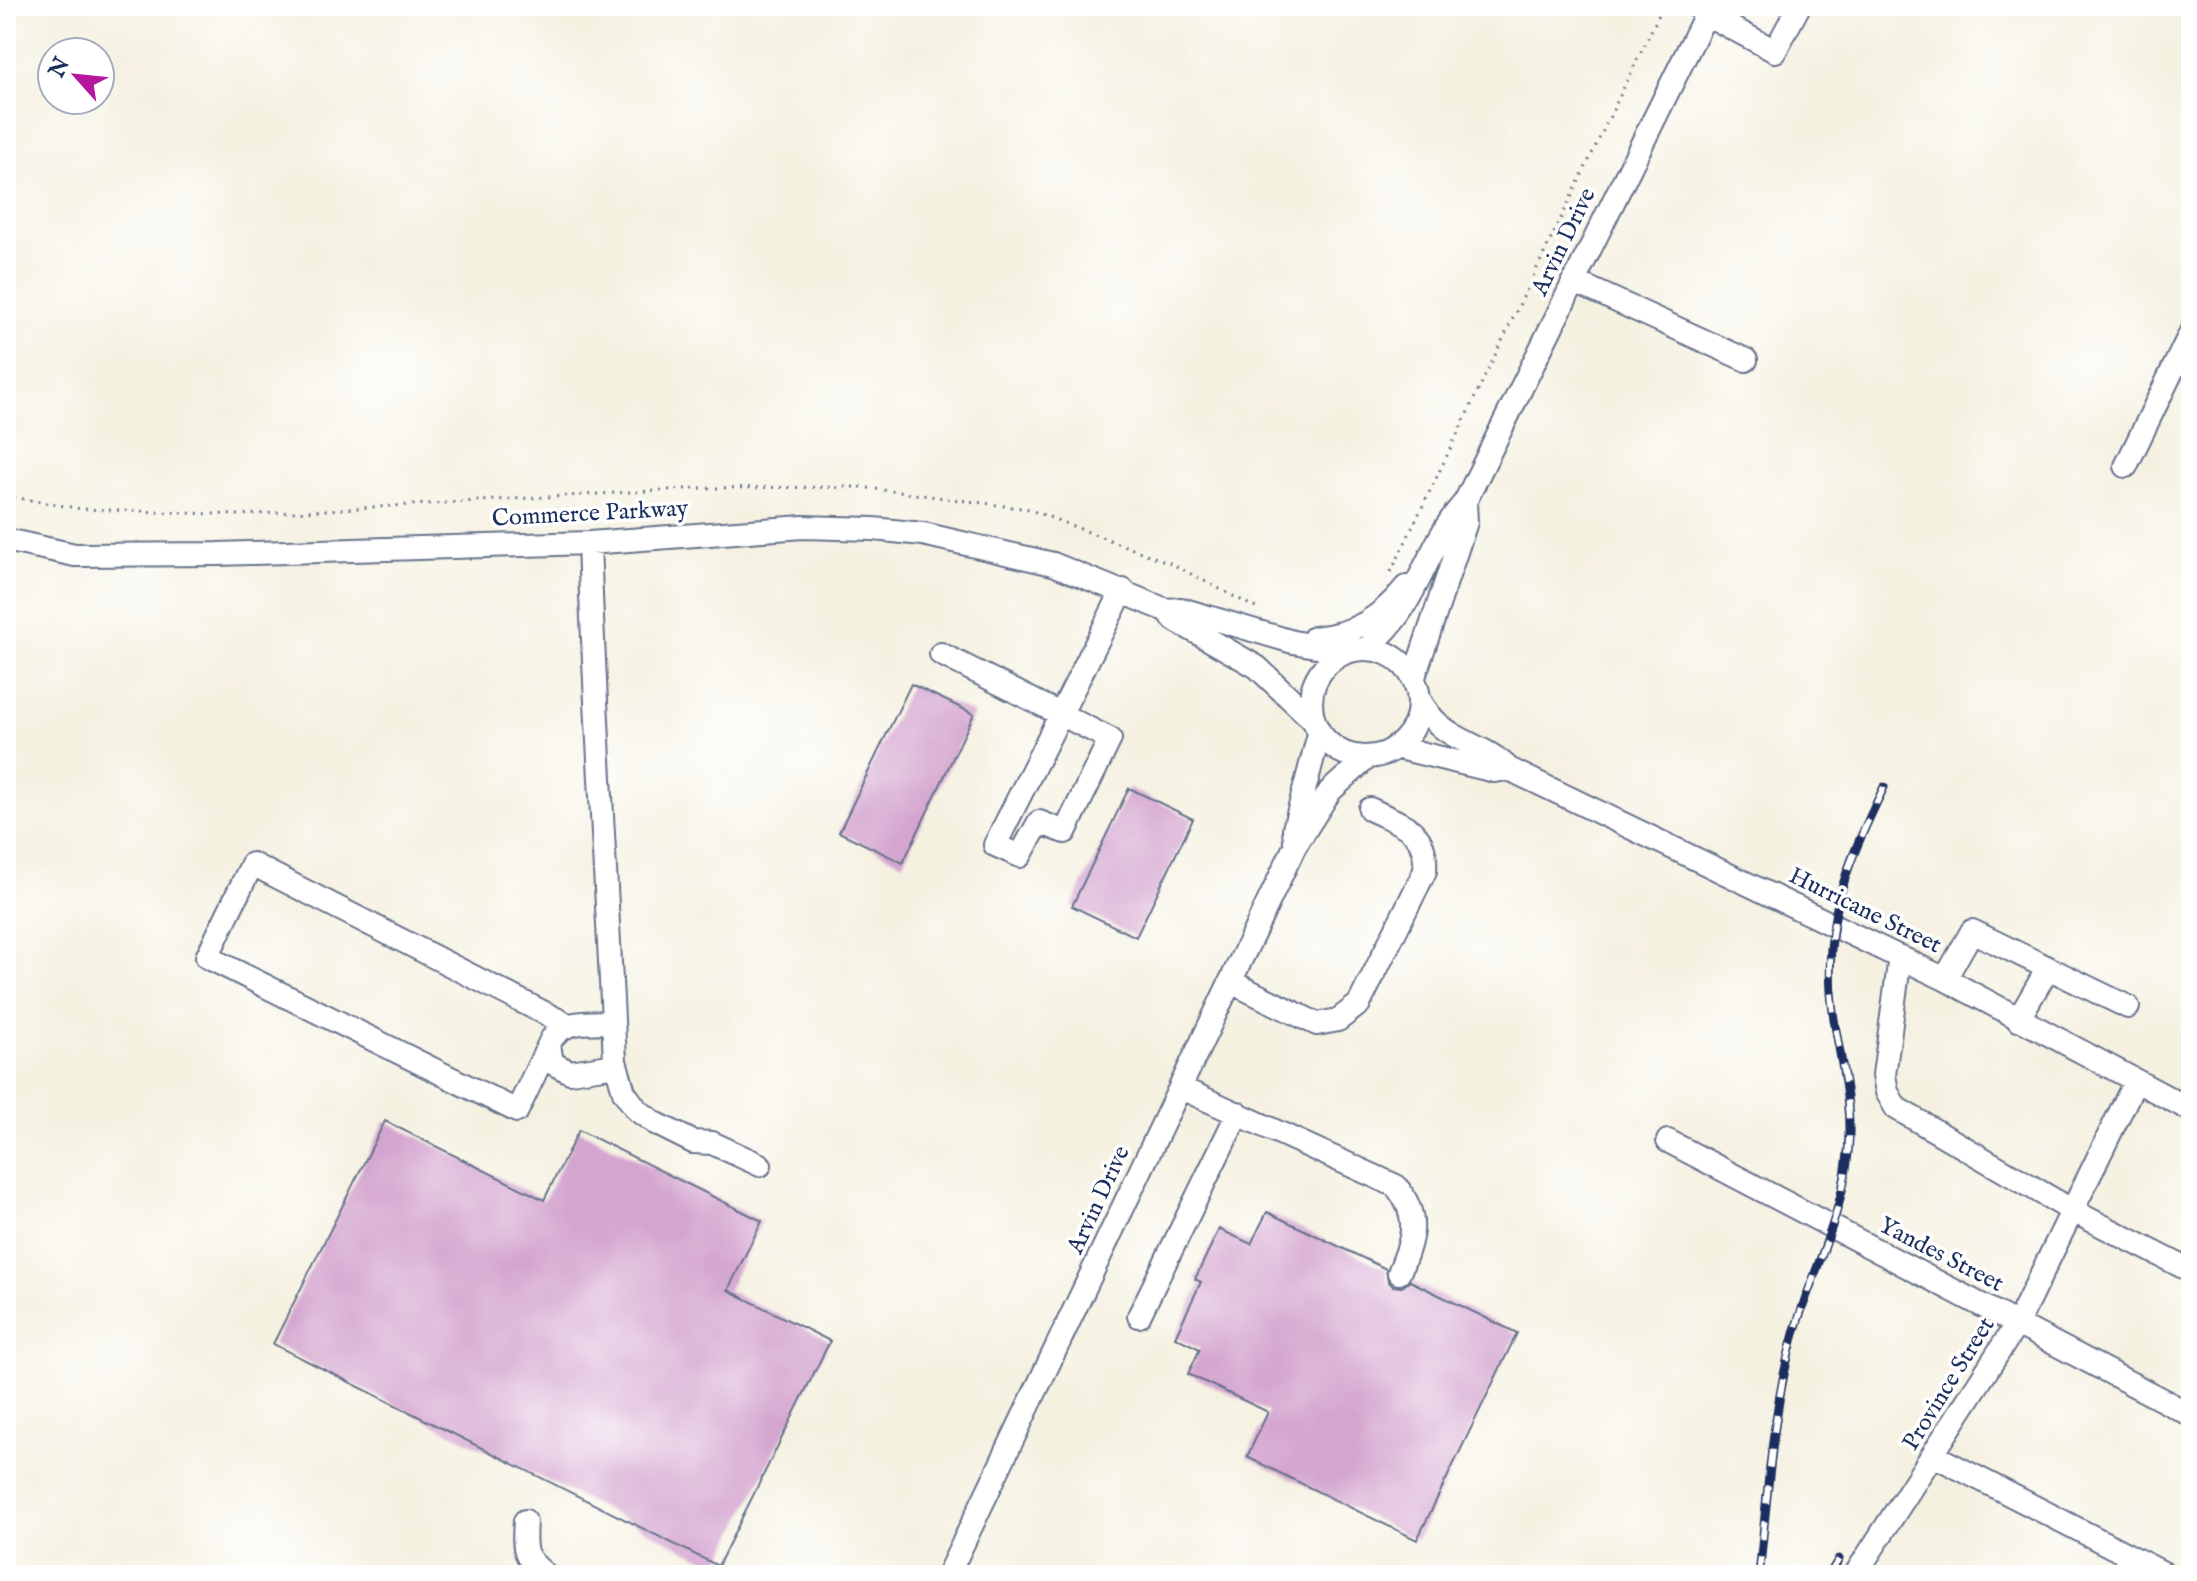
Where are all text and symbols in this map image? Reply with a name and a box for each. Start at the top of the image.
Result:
north arrow [36,36,116,116]
text: N [43,53,77,84]
street label: Arvin Drive [1524,183,1603,302]
street label: Commerce Parkway [491,493,689,535]
street label: Hurricane Street [1784,861,1946,961]
street label: Arvin Drive [1060,1141,1138,1260]
street label: Yandes Street [1873,1210,2009,1300]
street label: Province Street [1896,1312,2002,1456]

